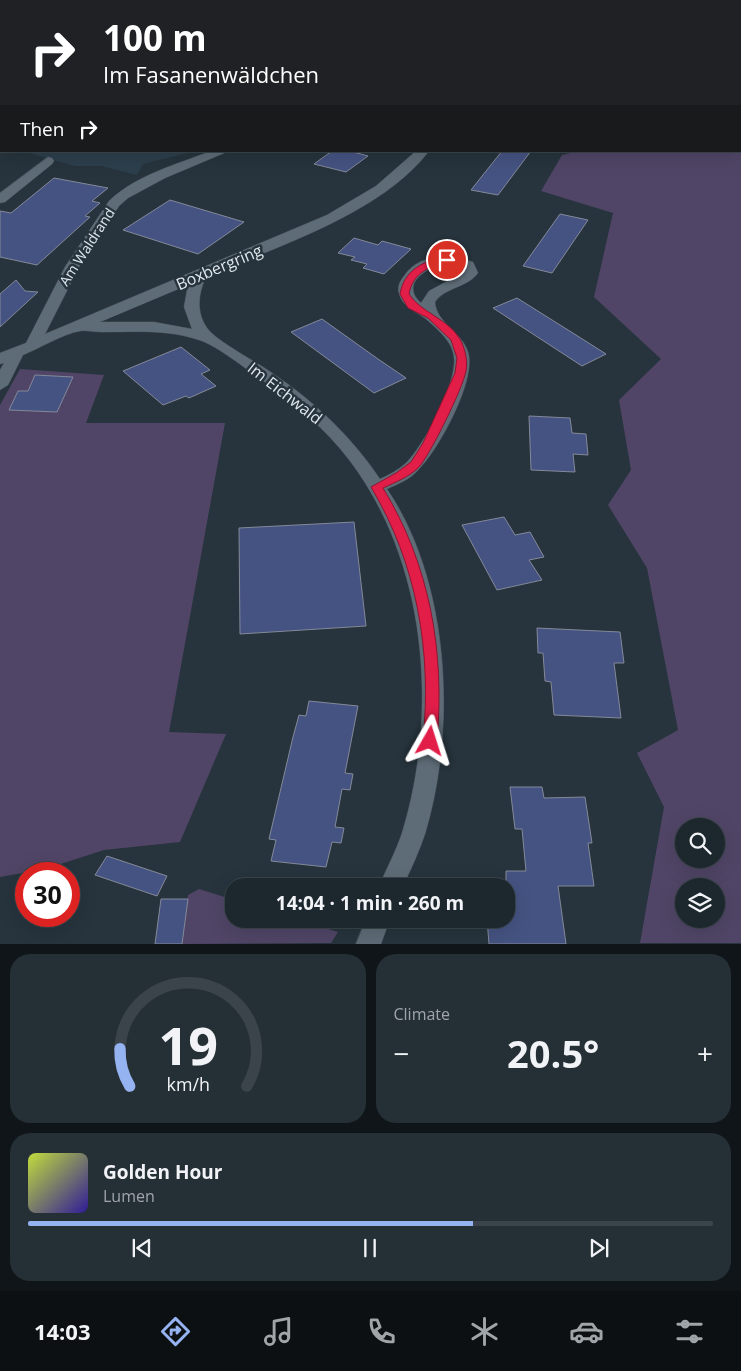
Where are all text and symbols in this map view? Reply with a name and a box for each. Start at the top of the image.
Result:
text: 100 m [103,14,207,61]
icon: right [20,20,85,85]
text: Im Fasanenwäldchen [103,59,319,89]
icon: right [74,115,102,143]
text: Then [20,116,64,142]
street label: Am Waldrand [54,204,119,289]
street label: Boxbergring [173,239,266,295]
pin [426,239,468,281]
icon: arrive [433,246,461,274]
street label: Im Eichwald [243,357,327,429]
position arrow [403,714,455,766]
map controls [675,818,725,928]
button: search [675,818,725,868]
speed limit sign: 30 [15,862,80,927]
button: layers [675,878,725,928]
text: 14:04 · 1 min · 260 m [276,890,464,916]
text: Climate [394,1003,450,1025]
text: 19 [158,1009,217,1080]
text: 20.5° [507,1027,599,1079]
text: − [394,1034,410,1072]
text: + [697,1034,713,1072]
text: km/h [166,1072,209,1096]
text: Golden Hour [103,1159,222,1185]
text: Lumen [103,1185,155,1207]
icon: previous [128,1234,156,1262]
icon: pause [356,1234,384,1262]
icon: next [585,1234,613,1262]
icon: directions [158,1314,193,1349]
icon: music [261,1314,296,1349]
icon: phone [364,1314,399,1349]
icon: climate [467,1314,502,1349]
icon: car [569,1314,604,1349]
icon: filters [672,1314,707,1349]
text: 14:03 [34,1316,90,1346]

